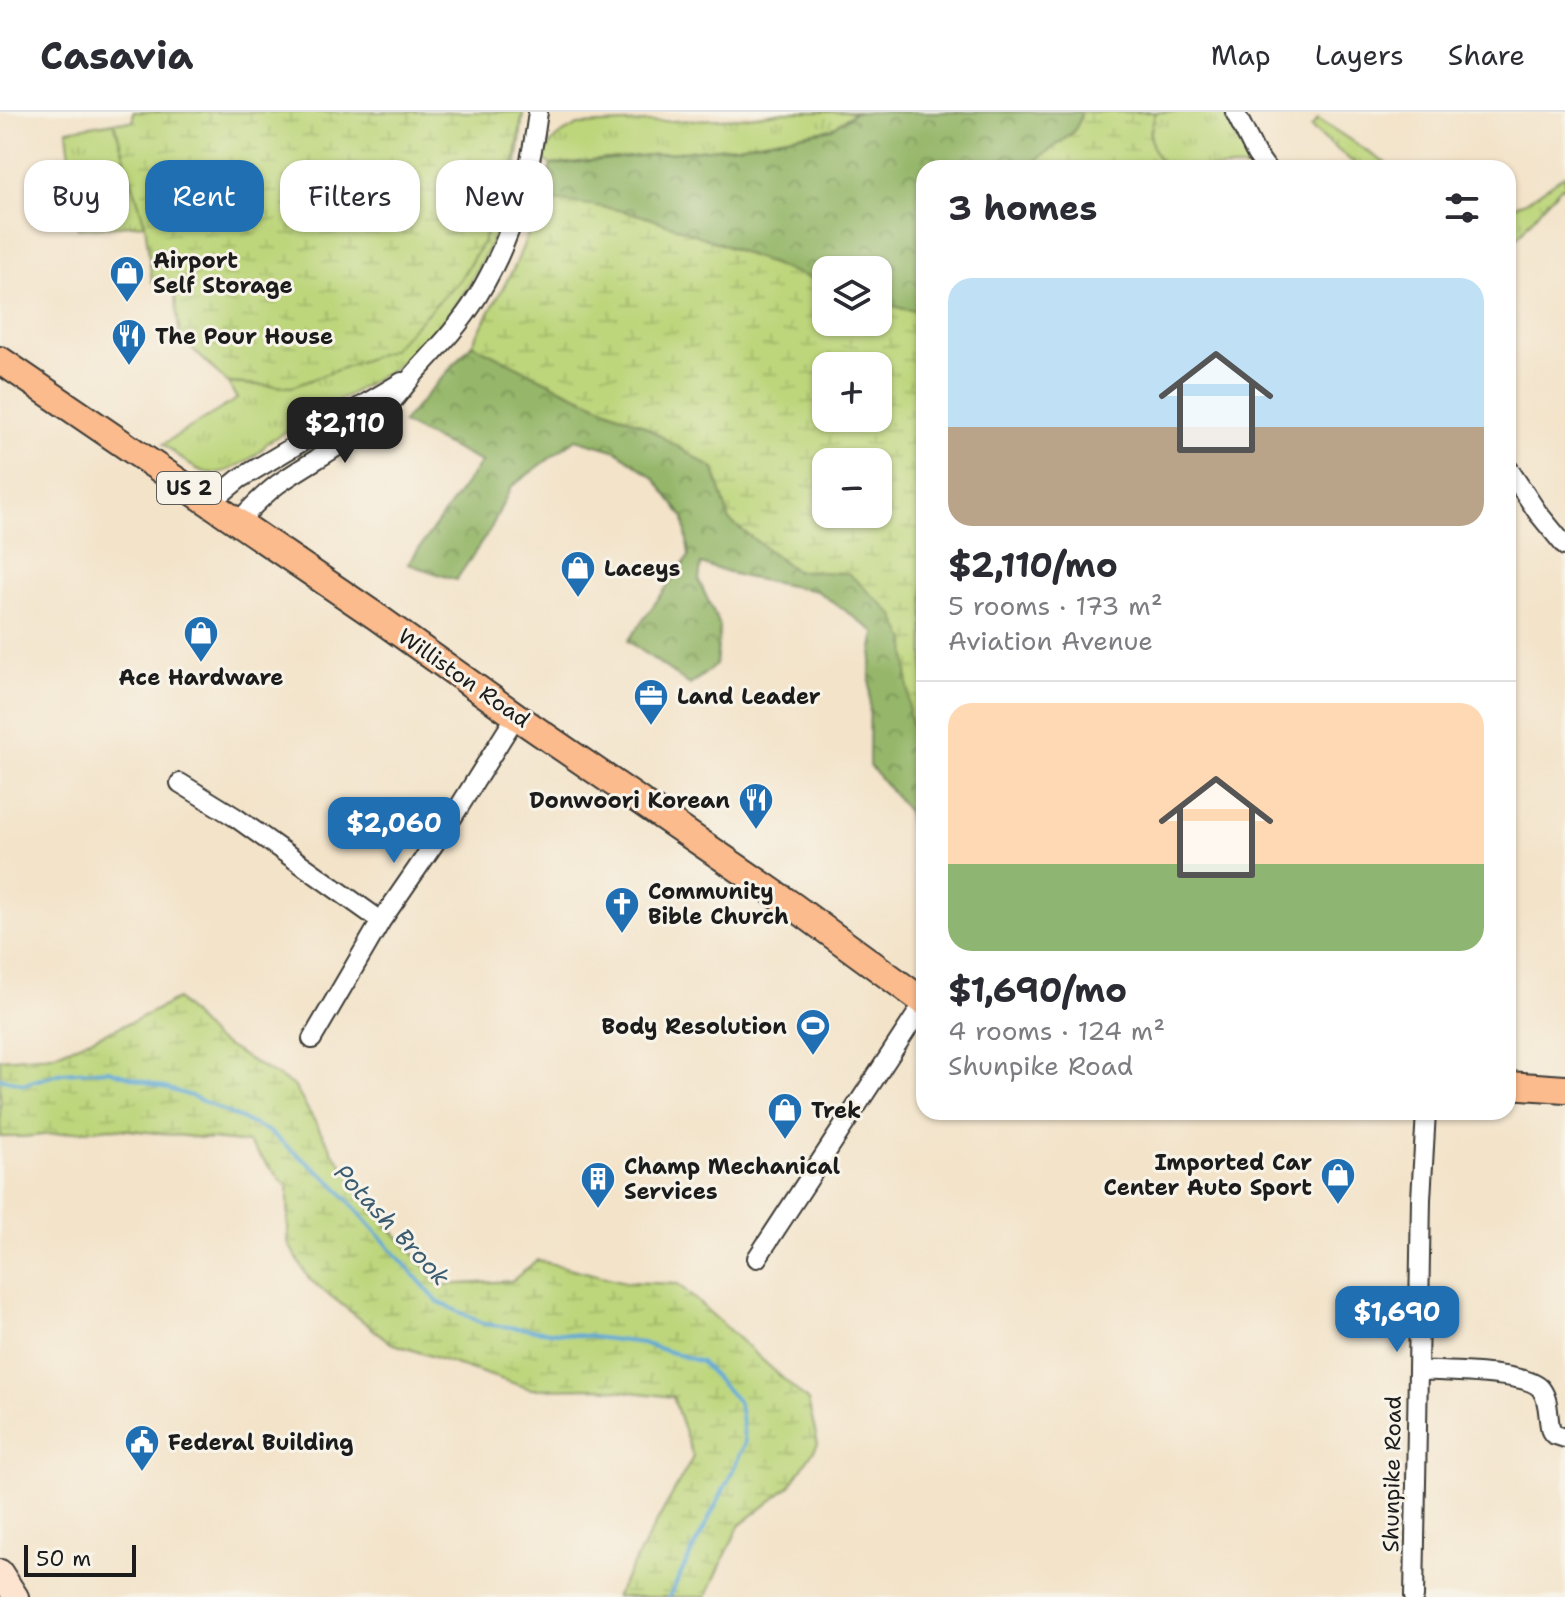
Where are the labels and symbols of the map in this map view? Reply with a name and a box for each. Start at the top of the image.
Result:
place label: Airport Self Storage [153,246,293,300]
shop icon: Airport Self Storage [108,254,146,304]
restaurant icon: The Pour House [110,317,148,367]
place label: The Pour House [155,322,333,351]
pin: $2,110 [280,397,410,465]
road number: US 2 [157,472,221,504]
shop icon: Laceys [559,549,597,599]
place label: Laceys [604,554,680,583]
shop icon: Ace Hardware [182,614,220,664]
street label: Williston Road [392,622,536,734]
place label: Ace Hardware [118,663,284,692]
office icon: Land Leader [632,677,670,727]
place label: Land Leader [677,682,821,711]
restaurant icon: Donwoori Korean [737,781,775,831]
place label: Donwoori Korean [529,786,730,815]
pin: $2,060 [329,797,459,865]
place label: Community Bible Church [648,877,789,931]
church icon: Community Bible Church [603,885,641,935]
sports icon: Body Resolution [794,1007,832,1057]
place label: Body Resolution [602,1012,787,1041]
shop icon: Trek [766,1091,804,1141]
place label: Trek [811,1096,861,1125]
place label: Imported Car Center Auto Sport [1104,1148,1312,1202]
place label: Champ Mechanical Services [624,1152,840,1206]
shop icon: Imported Car Center Auto Sport [1319,1156,1357,1206]
water label: Potash Brook [327,1157,457,1293]
building icon: Champ Mechanical Services [579,1160,617,1210]
pin: $1,690 [1332,1286,1462,1354]
street label: Shunpike Road [1376,1395,1408,1553]
public building icon: Federal Building [123,1423,161,1473]
place label: Federal Building [168,1428,354,1457]
scale bar [24,1541,136,1577]

